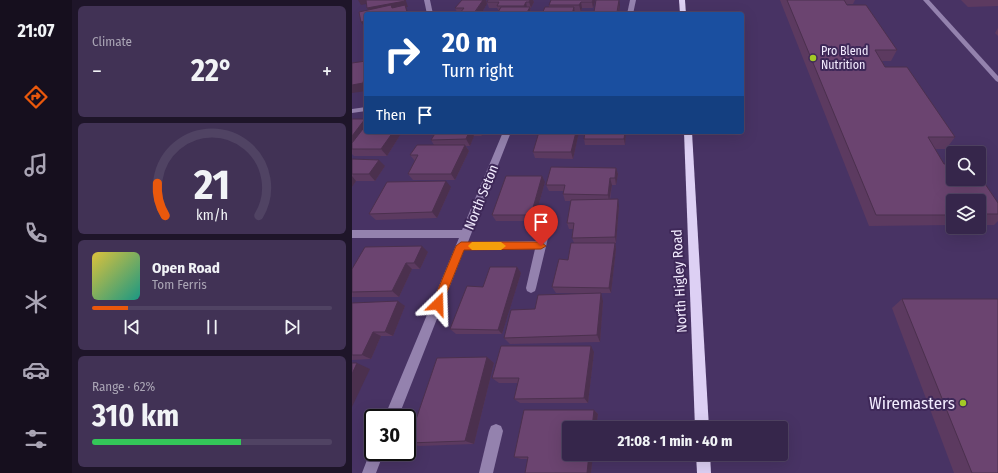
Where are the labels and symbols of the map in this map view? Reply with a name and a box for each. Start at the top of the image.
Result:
place label: Pro Blend Nutrition [821,44,868,72]
marker: Pro Blend Nutrition [808,53,818,63]
street label: North Seton [461,162,502,232]
pin [524,205,558,246]
street label: North Higley Road [668,229,691,333]
position arrow [417,283,459,325]
place label: Wiremasters [869,393,955,414]
marker: Wiremasters [958,398,968,408]
speed limit sign: 30 [364,409,416,461]

